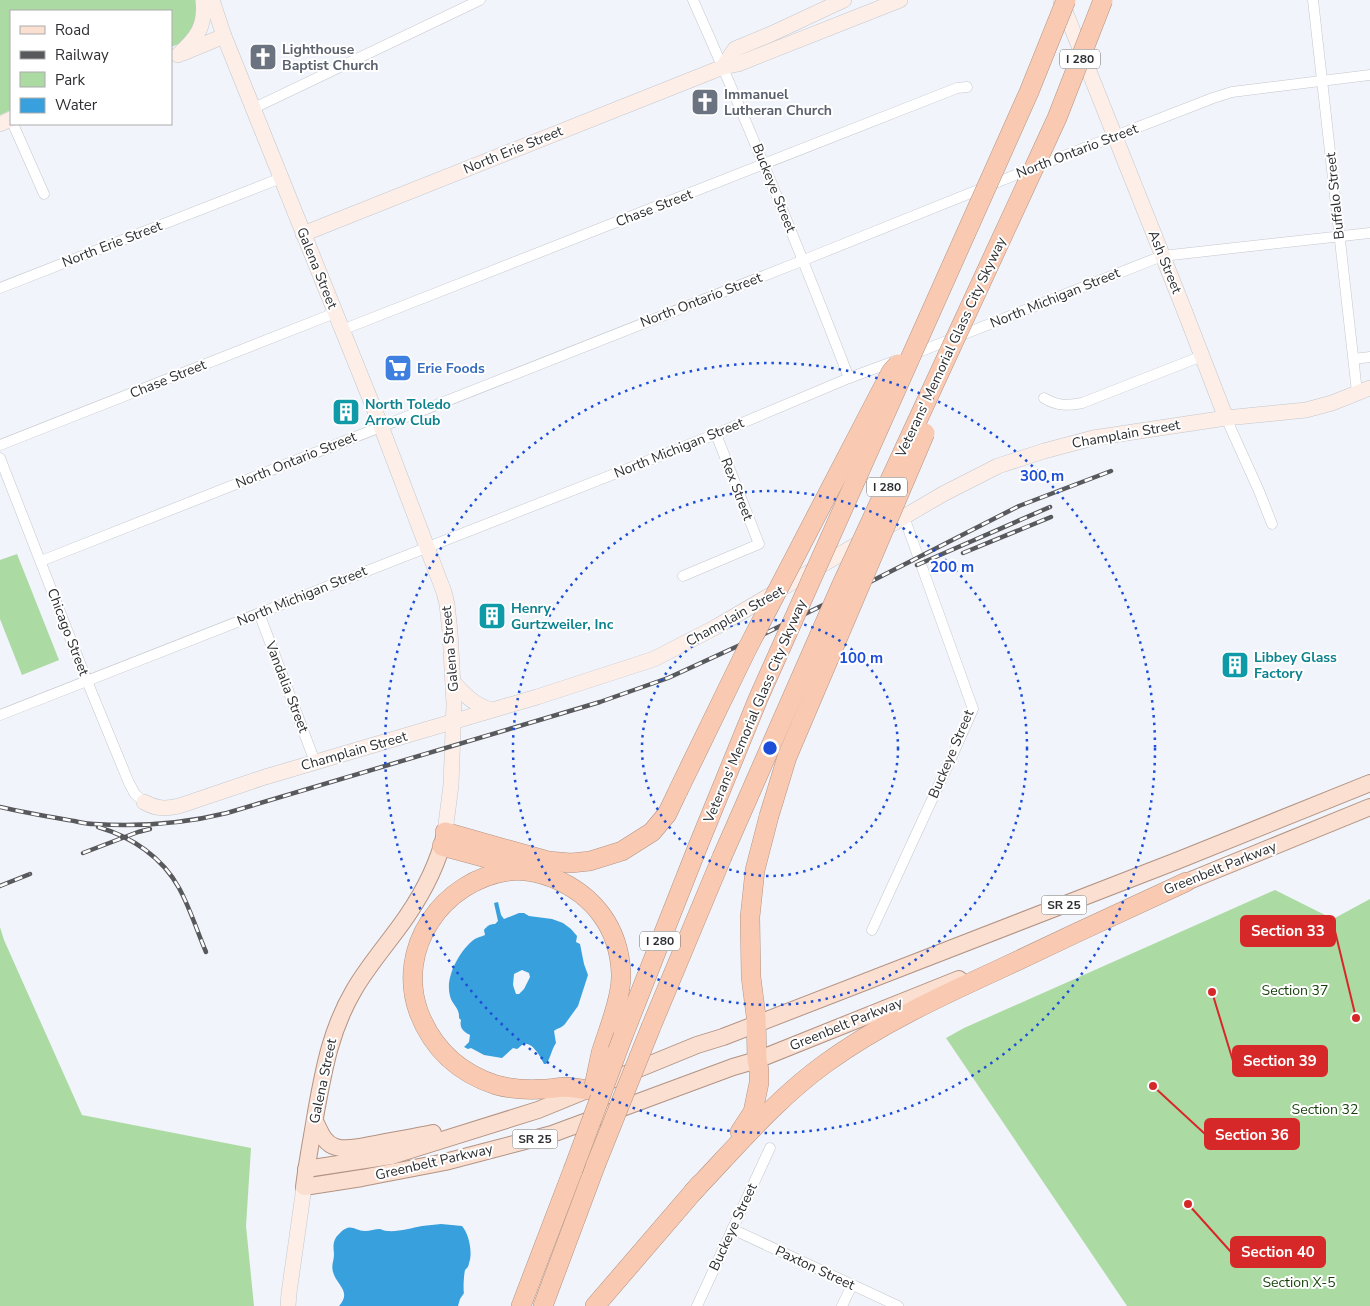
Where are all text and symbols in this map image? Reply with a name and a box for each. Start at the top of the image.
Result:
legend [10,10,172,125]
text: Road [55,20,90,40]
place label: Lighthouse Baptist Church [282,40,378,75]
church icon: Lighthouse Baptist Church [248,42,278,72]
text: Railway [55,45,109,65]
road number: I 280 [1060,50,1100,68]
text: Park [55,70,85,90]
place label: Immanuel Lutheran Church [724,85,832,120]
church icon: Immanuel Lutheran Church [690,87,720,117]
text: Water [55,95,98,115]
street label: North Ontario Street [1013,119,1141,183]
street label: North Erie Street [460,121,566,179]
street label: Buckeye Street [748,141,801,235]
street label: Buffalo Street [1321,151,1349,240]
street label: Chase Street [613,185,695,231]
street label: North Erie Street [59,216,165,272]
street label: Galena Street [292,224,342,312]
street label: Ash Street [1144,228,1186,297]
street label: Veterans' Memorial Glass City Skyway [891,233,1011,461]
street label: North Michigan Street [987,263,1123,333]
street label: North Ontario Street [637,268,765,332]
supermarket icon: Erie Foods [383,353,413,383]
street label: Chase Street [127,355,209,403]
place label: Erie Foods [417,359,485,378]
place label: North Toledo Arrow Club [365,395,451,430]
building icon: North Toledo Arrow Club [331,397,361,427]
street label: North Michigan Street [611,413,747,483]
street label: Champlain Street [1070,415,1182,453]
street label: North Ontario Street [233,427,359,493]
street label: Rex Street [716,455,758,523]
text: 300 m [1020,466,1064,486]
road number: I 280 [867,478,907,497]
text: 200 m [930,557,974,577]
street label: North Michigan Street [234,561,370,631]
street label: Champlain Street [683,581,788,651]
street label: Chicago Street [43,586,93,679]
street label: Veterans' Memorial Glass City Skyway [699,596,811,827]
place label: Henry Gurtzweiler, Inc [511,599,614,634]
building icon: Henry Gurtzweiler, Inc [477,601,507,631]
street label: Galena Street [437,605,463,693]
street label: Vandalia Street [260,638,313,735]
text: 100 m [839,648,883,668]
place label: Libbey Glass Factory [1254,648,1337,683]
building icon: Libbey Glass Factory [1220,650,1250,680]
street label: Buckeye Street [924,707,978,801]
street label: Champlain Street [299,727,409,775]
centre of rings [761,739,779,757]
street label: Greenbelt Parkway [1161,836,1280,899]
road number: SR 25 [1042,896,1086,914]
callout: Section 33 [1241,916,1335,946]
text: Section 33 [1251,921,1325,941]
road number: I 280 [640,931,680,950]
park label: Section 37 [1262,981,1328,1000]
street label: Greenbelt Parkway [787,992,906,1055]
street label: Galena Street [305,1037,341,1125]
callout: Section 39 [1233,1046,1327,1076]
text: Section 39 [1243,1051,1317,1071]
park label: Section 32 [1292,1100,1358,1119]
callout: Section 36 [1205,1119,1299,1149]
text: Section 36 [1215,1125,1289,1145]
road number: SR 25 [512,1130,558,1148]
street label: Greenbelt Parkway [373,1139,495,1185]
street label: Buckeye Street [704,1180,762,1274]
callout: Section 40 [1231,1237,1325,1267]
street label: Paxton Street [772,1241,858,1295]
text: Section 40 [1241,1242,1315,1262]
park label: Section X-5 [1262,1273,1336,1292]

